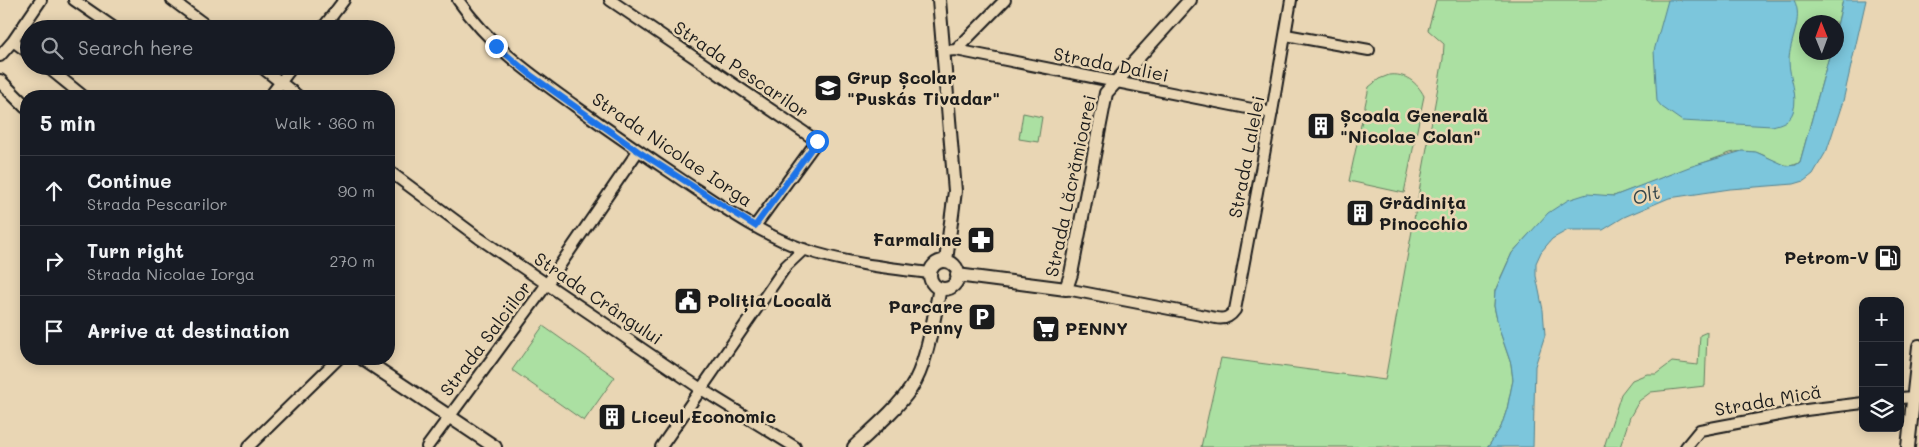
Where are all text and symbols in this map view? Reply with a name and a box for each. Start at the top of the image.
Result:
street label: Strada Pescarilor [669,15,814,123]
north arrow [1799,15,1844,60]
search box [20,20,395,75]
icon: search [38,34,66,62]
text: Search here [78,35,194,60]
route end [485,35,508,58]
street label: Strada Daliei [1051,41,1171,87]
place label: Grup Școlar "Puskás Tivadar" [847,65,1000,110]
school or university icon: Grup Școlar "Puskás Tivadar" [813,73,843,103]
street label: Strada Nicolae Iorga [588,86,757,212]
street label: Strada Lăcrămioarei [1039,93,1101,279]
street label: Strada Lalelei [1222,94,1270,220]
place label: Școala Generală "Nicolae Colan" [1340,103,1488,148]
text: 5 min [40,109,96,136]
building icon: Școala Generală "Nicolae Colan" [1306,111,1336,141]
text: Walk · 360 m [274,112,375,133]
route start [806,130,829,153]
text: Continue [87,168,172,193]
icon: ahead [40,177,68,205]
water label: Olt [1629,179,1663,210]
text: 90 m [338,180,375,201]
place label: Grădinița Pinocchio [1379,190,1468,235]
text: Strada Pescarilor [87,193,228,214]
building icon: Grădinița Pinocchio [1345,198,1375,228]
pharmacy icon: Farmaline [966,225,996,255]
place label: Farmaline [873,227,962,251]
text: Turn right [87,238,184,263]
fuel station icon: Petrom-V [1873,243,1903,273]
place label: Petrom-V [1784,245,1869,269]
street label: Strada Crângului [530,246,667,350]
icon: right [40,247,68,275]
text: 270 m [329,250,375,271]
text: Strada Nicolae Iorga [87,263,255,284]
street label: Strada Salciilor [434,276,536,401]
public building icon: Poliția Locală [673,286,703,316]
place label: Poliția Locală [707,288,832,313]
place label: Parcare Penny [888,294,963,339]
map controls [1859,297,1904,432]
button: + [1859,297,1904,342]
parking icon: Parcare Penny [967,302,997,332]
supermarket icon: PENNY [1031,314,1061,344]
place label: PENNY [1065,316,1128,340]
icon: arrive [40,317,68,345]
text: Arrive at destination [87,318,290,343]
button: − [1859,342,1904,387]
street label: Strada Mică [1712,379,1823,421]
button: layers [1859,387,1904,432]
building icon: Liceul Economic [597,402,627,432]
place label: Liceul Economic [631,404,777,428]

